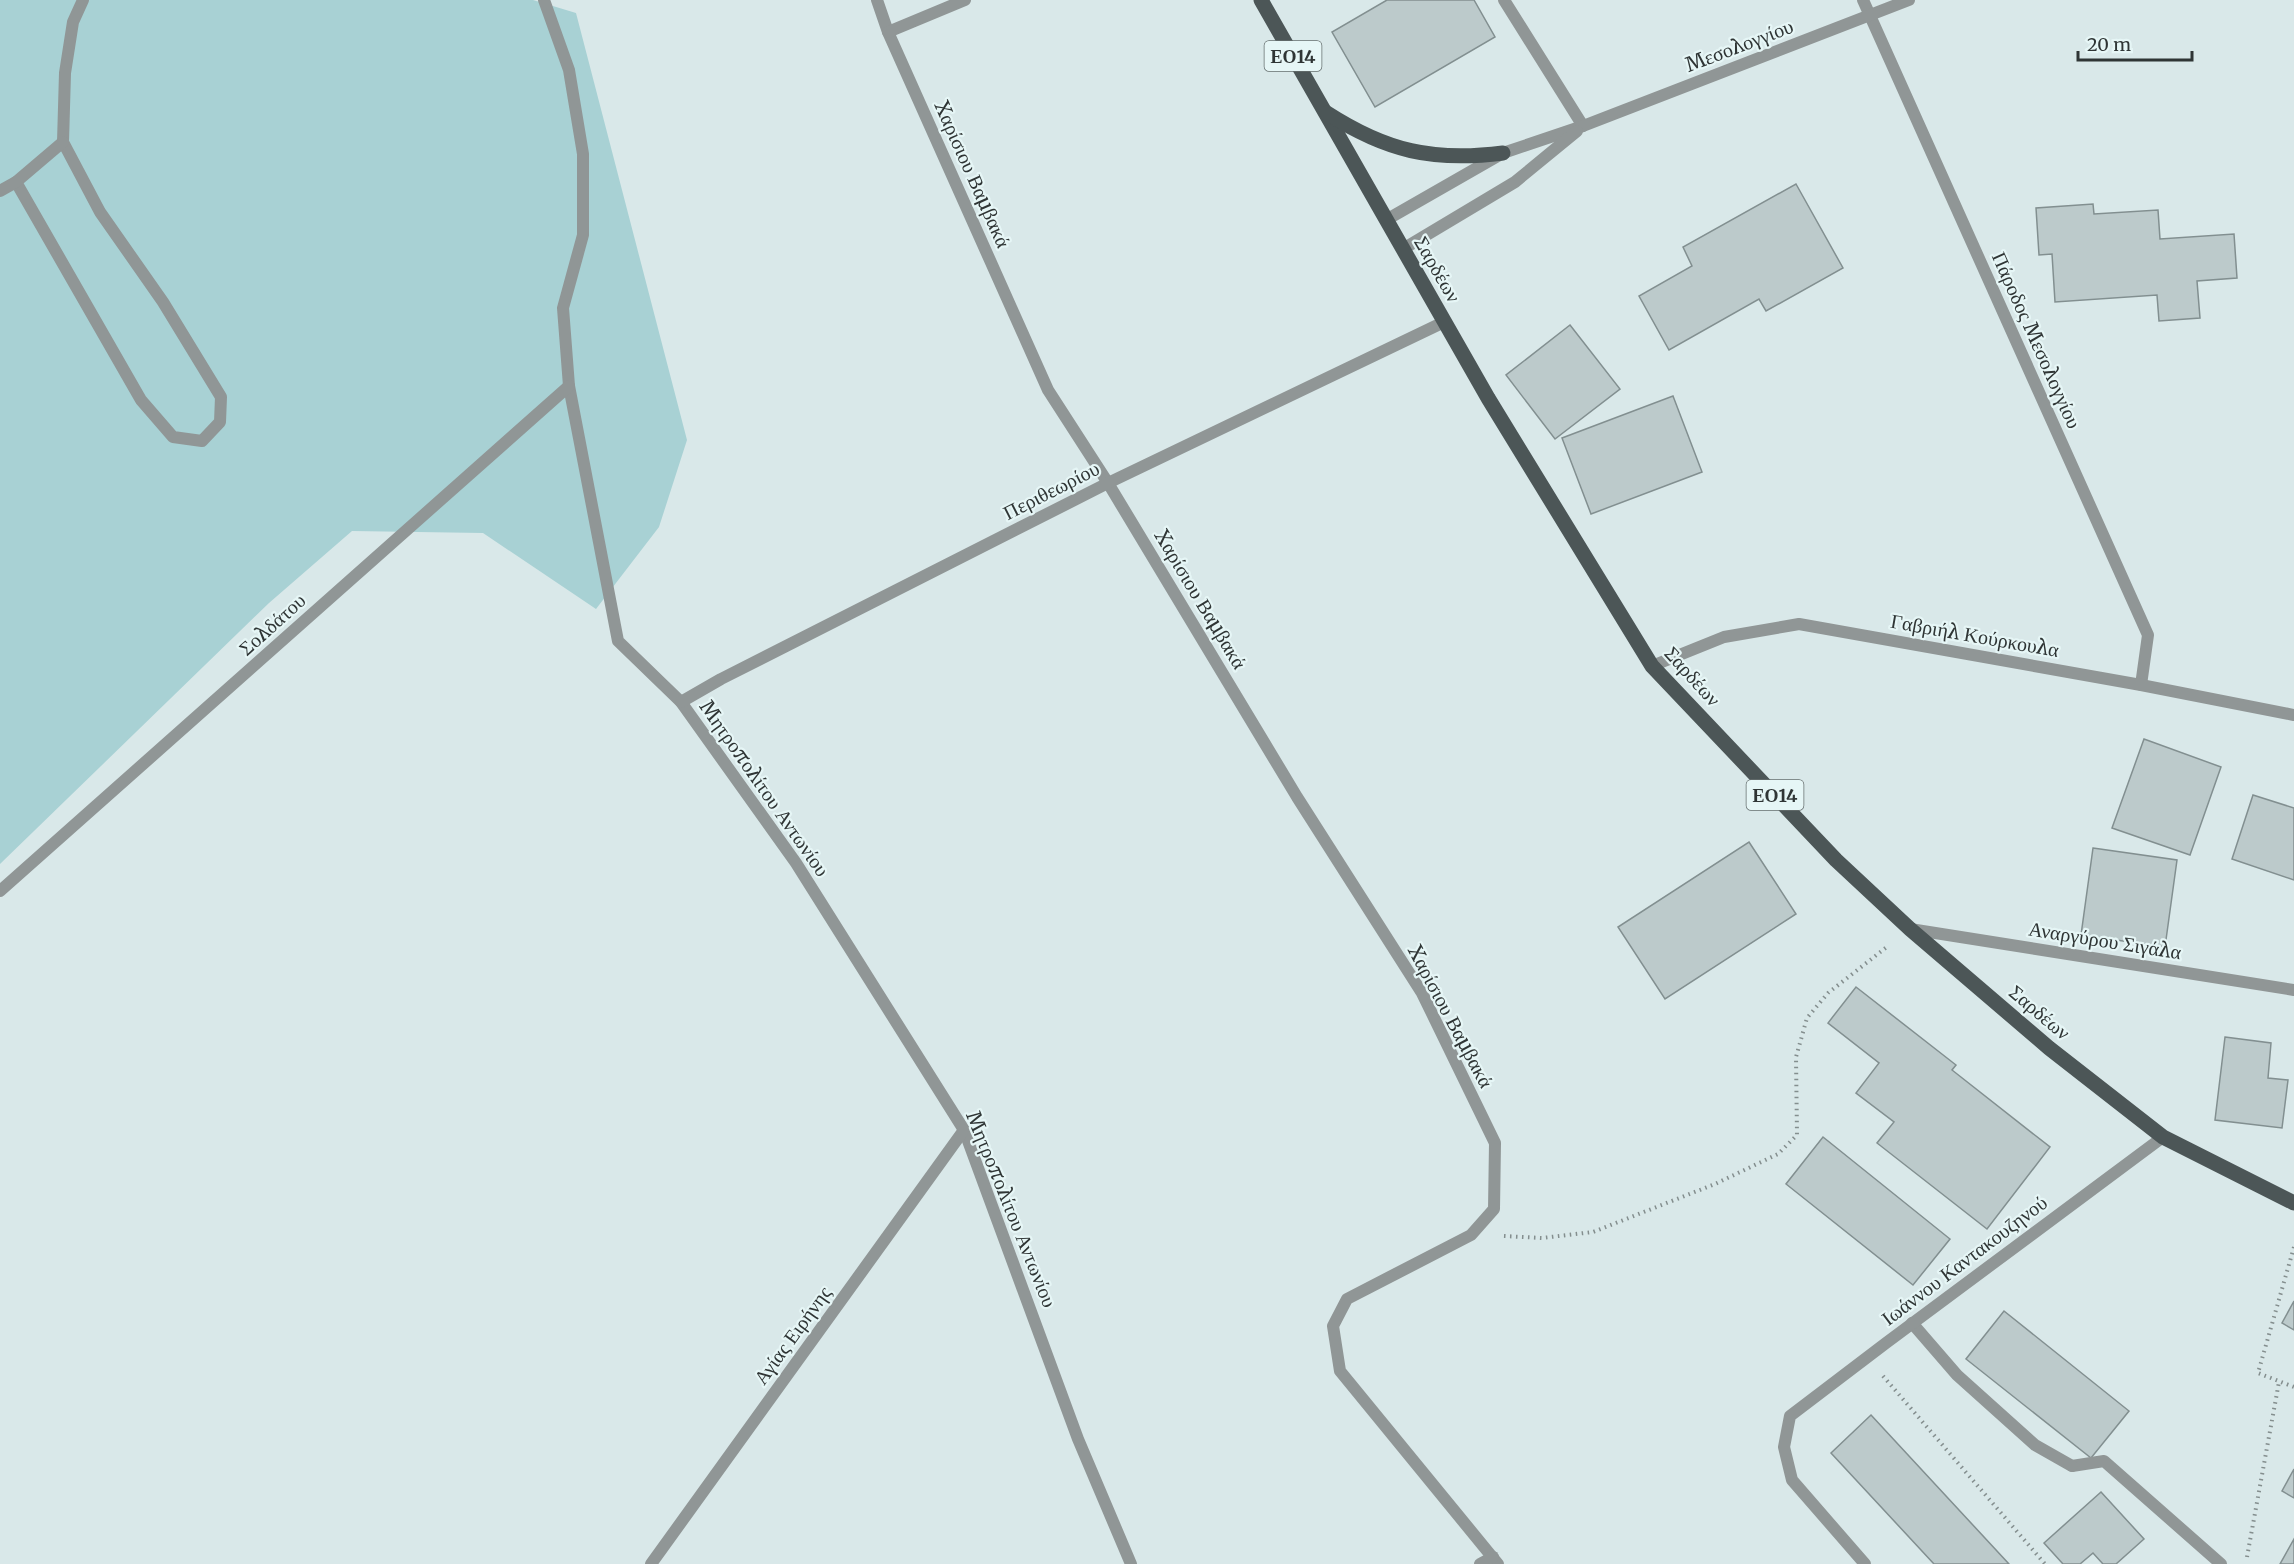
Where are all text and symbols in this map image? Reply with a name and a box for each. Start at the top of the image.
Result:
street label: Μεσολογγίου [1681,13,1797,77]
scale bar [2078,24,2192,62]
text: 20 m [2087,33,2131,56]
road number: ΕΟ14 [1264,41,1322,71]
street label: Χαρίσιου Βαμβακά [929,97,1017,252]
street label: Σαρδέων [1409,232,1467,306]
street label: Πάροδος Μεσολογγίου [1987,248,2087,432]
street label: Περιθεωρίου [999,455,1103,525]
street label: Χαρίσιου Βαμβακά [1150,525,1253,674]
street label: Σολδάτου [233,588,311,660]
street label: Γαβριήλ Κούρκουλα [1889,608,2062,662]
street label: Σαρδέων [1660,641,1726,711]
street label: Μητροπολίτου Αντωνίου [695,695,835,881]
road number: ΕΟ14 [1746,780,1804,810]
street label: Αναργύρου Σιγάλα [2027,916,2184,964]
street label: Χαρίσιου Βαμβακά [1403,940,1499,1092]
street label: Σαρδέων [2004,979,2076,1045]
street label: Μητροπολίτου Αντωνίου [961,1107,1063,1311]
street label: Ιωάννου Καντακουζηνού [1876,1189,2052,1331]
street label: Αγίας Ειρήνης [748,1281,836,1389]

